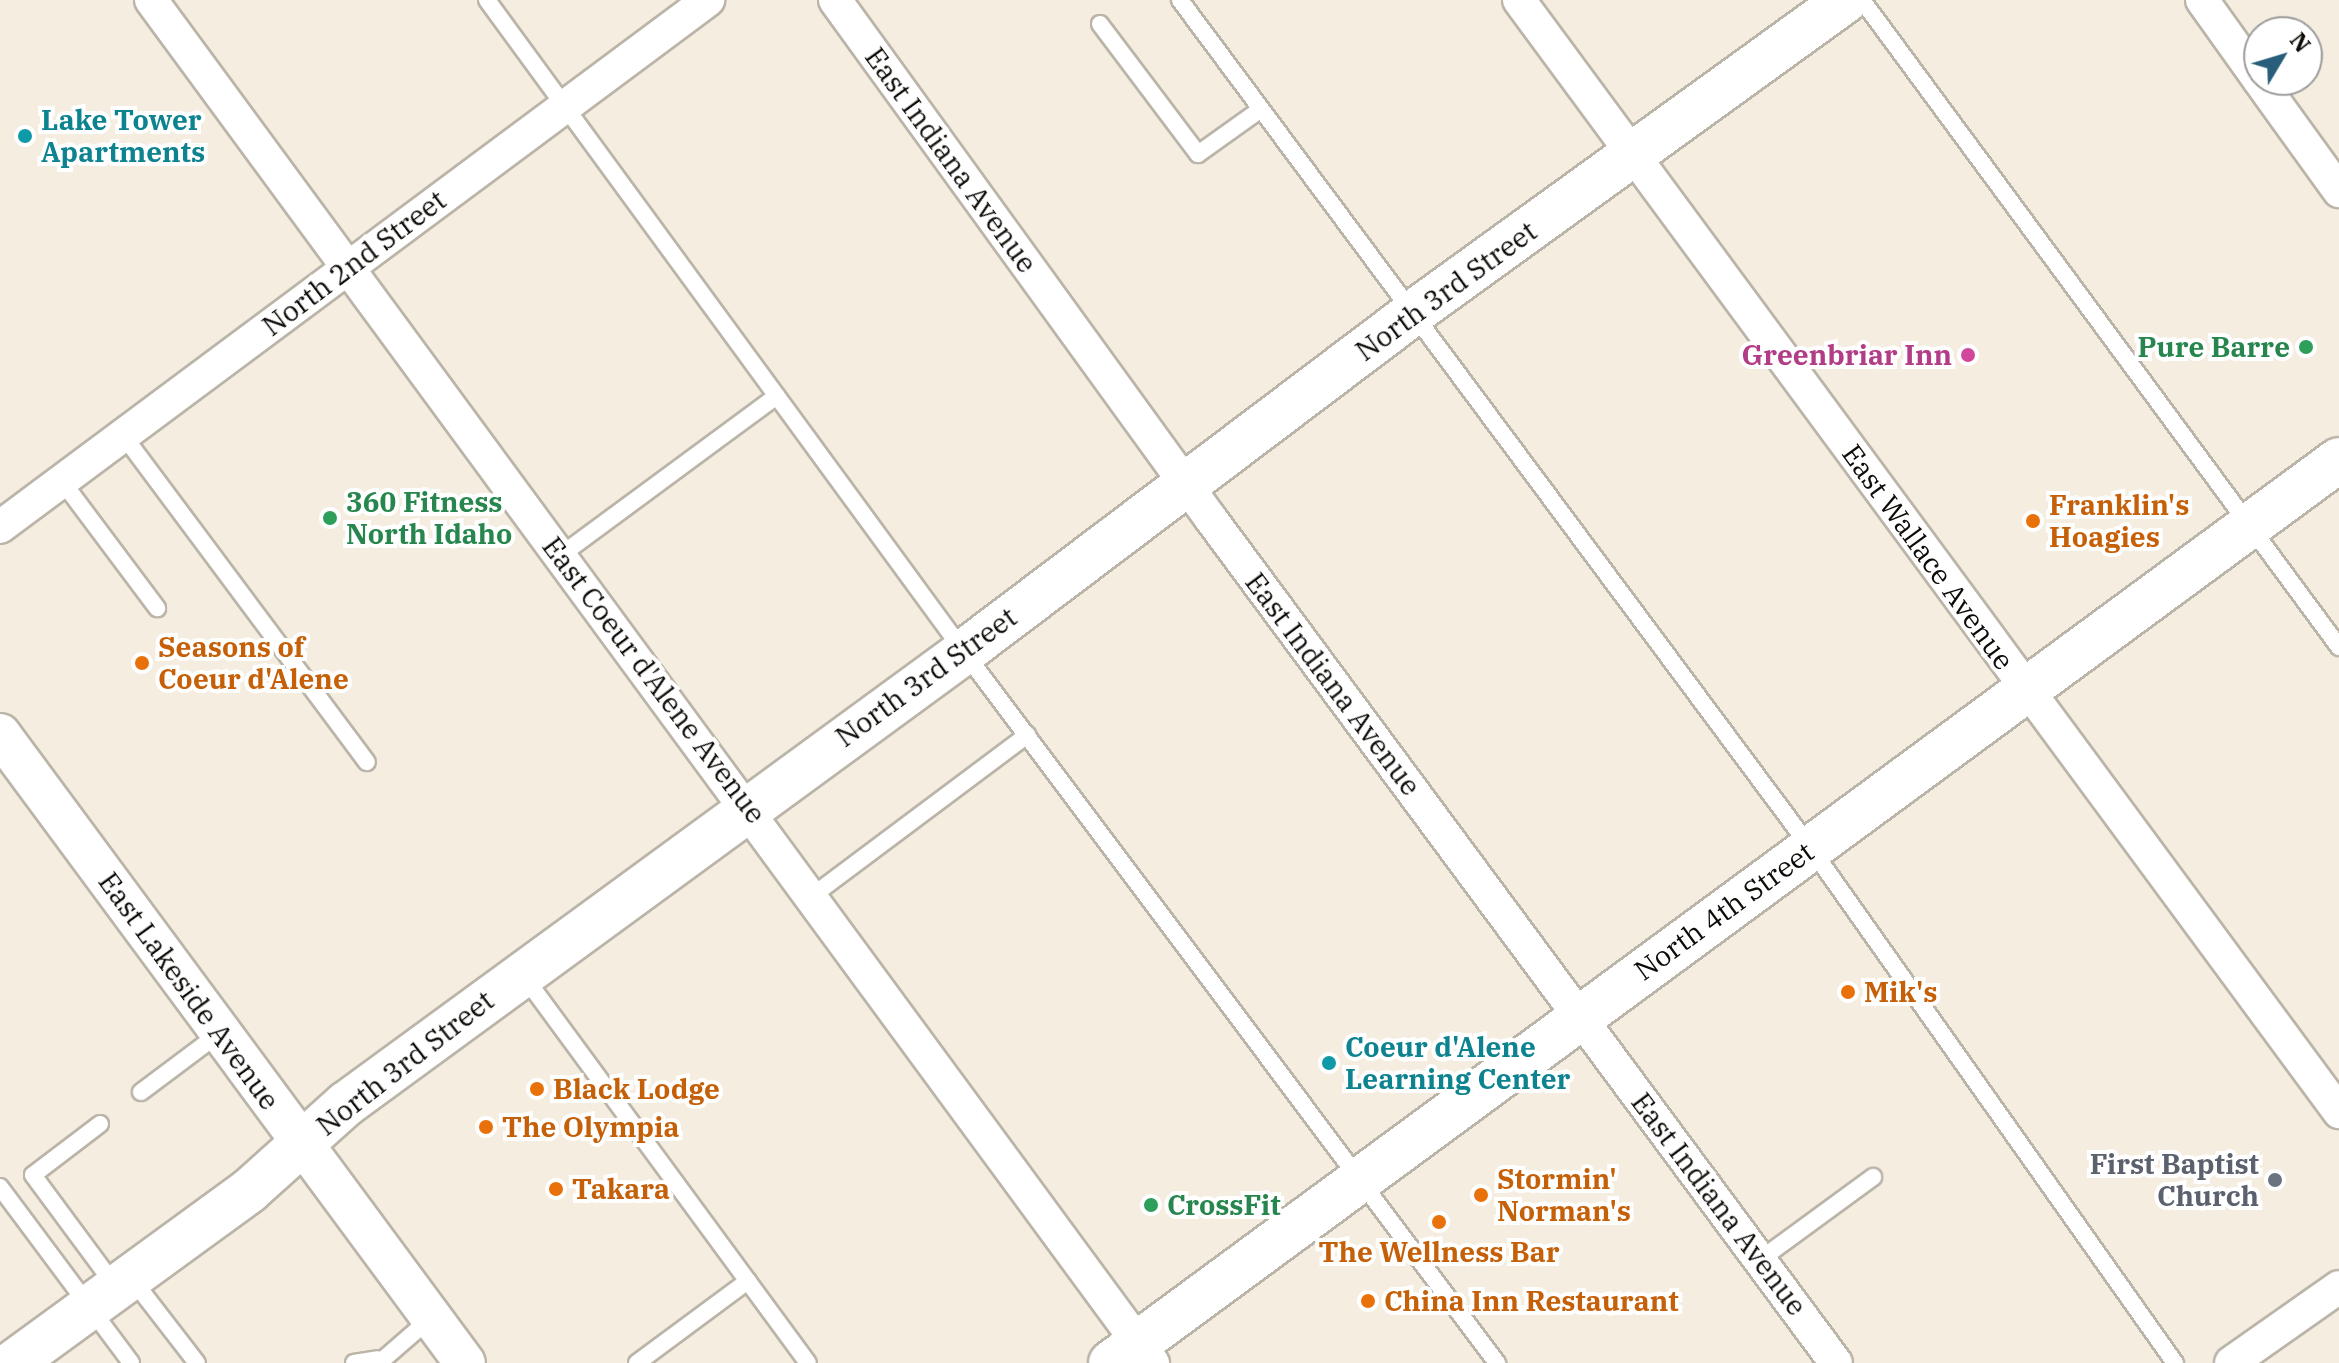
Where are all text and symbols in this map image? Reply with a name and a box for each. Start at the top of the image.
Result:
north arrow [2243,16,2323,96]
text: N [2284,26,2318,58]
street label: East Indiana Avenue [858,41,1044,279]
place label: Lake Tower Apartments [41,103,205,169]
marker: Lake Tower Apartments [16,127,34,145]
street label: North 2nd Street [256,183,452,343]
street label: North 3rd Street [1349,214,1543,368]
place label: Pure Barre [2138,330,2290,364]
place label: Greenbriar Inn [1741,338,1952,372]
marker: Pure Barre [2297,338,2315,356]
marker: Greenbriar Inn [1959,346,1977,364]
street label: East Wallace Avenue [1835,438,2021,676]
place label: 360 Fitness North Idaho [346,485,512,551]
place label: Franklin's Hoagies [2049,488,2190,554]
marker: 360 Fitness North Idaho [321,509,339,527]
marker: Franklin's Hoagies [2024,512,2042,530]
street label: East Coeur d'Alene Avenue [535,530,773,830]
street label: East Indiana Avenue [1238,566,1428,802]
street label: North 3rd Street [829,600,1023,754]
place label: Seasons of Coeur d'Alene [158,630,349,696]
marker: Seasons of Coeur d'Alene [133,654,151,672]
street label: North 4th Street [1628,835,1820,987]
street label: East Lakeside Avenue [92,866,286,1116]
place label: Mik's [1864,975,1938,1009]
street label: North 3rd Street [310,983,500,1143]
marker: Mik's [1839,983,1857,1001]
place label: Coeur d'Alene Learning Center [1345,1030,1570,1096]
marker: Coeur d'Alene Learning Center [1320,1054,1338,1072]
place label: Black Lodge [553,1072,720,1106]
marker: Black Lodge [528,1080,546,1098]
street label: East Indiana Avenue [1624,1086,1814,1322]
place label: The Olympia [502,1110,679,1144]
marker: The Olympia [477,1118,495,1136]
place label: First Baptist Church [2090,1147,2259,1213]
place label: Stormin' Norman's [1497,1162,1631,1228]
marker: First Baptist Church [2266,1171,2284,1189]
place label: Takara [572,1172,670,1206]
marker: Takara [547,1180,565,1198]
marker: Stormin' Norman's [1472,1186,1490,1204]
place label: CrossFit [1167,1188,1281,1222]
marker: CrossFit [1142,1196,1160,1214]
marker: The Wellness Bar [1430,1213,1448,1231]
place label: The Wellness Bar [1319,1235,1559,1269]
place label: China Inn Restaurant [1384,1284,1679,1318]
marker: China Inn Restaurant [1359,1292,1377,1310]

